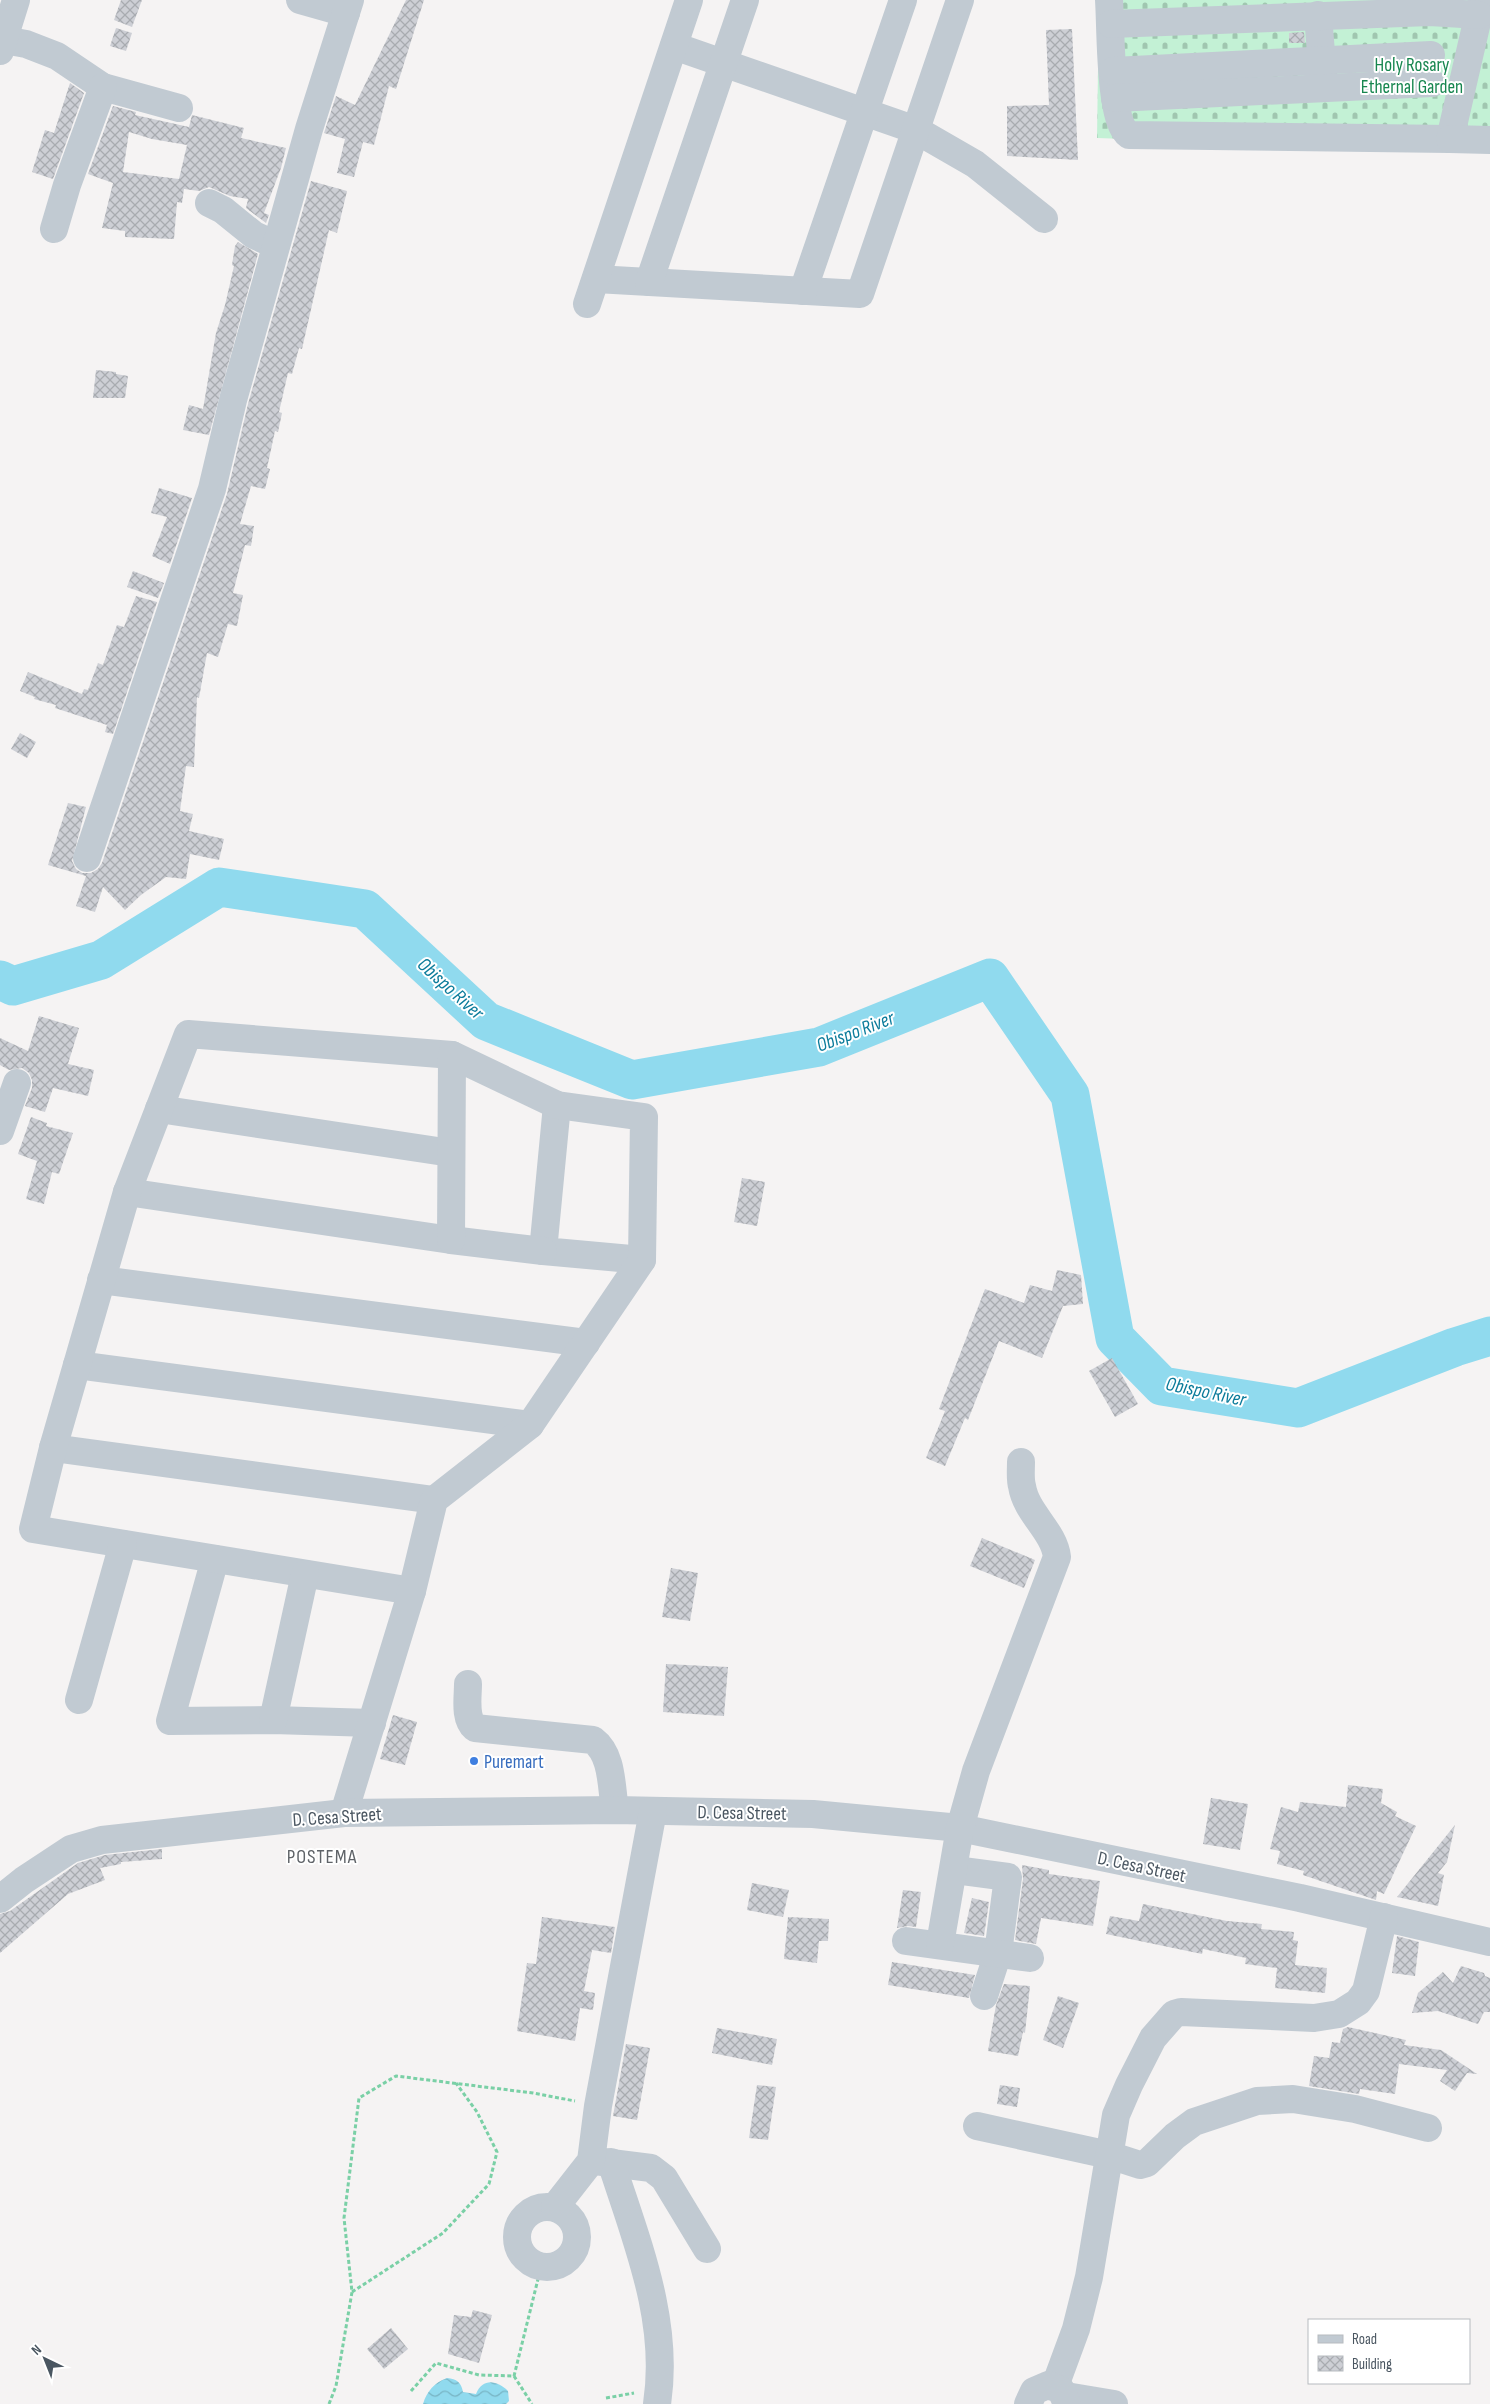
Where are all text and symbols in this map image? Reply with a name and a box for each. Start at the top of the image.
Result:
park label: Holy Rosary Ethernal Garden [1361,54,1463,99]
water label: Obispo River [412,953,490,1026]
water label: Obispo River [813,1006,899,1058]
water label: Obispo River [1164,1372,1249,1412]
place label: Puremart [484,1751,544,1774]
marker: Puremart [468,1755,480,1767]
street label: D. Cesa Street [697,1801,787,1826]
street label: D. Cesa Street [292,1803,383,1832]
district label: POSTEMA [287,1845,357,1869]
street label: D. Cesa Street [1096,1847,1188,1888]
legend [1308,2319,1470,2384]
text: Road [1352,2330,1377,2349]
north arrow [20,2334,70,2384]
text: N [28,2341,45,2359]
text: Building [1352,2355,1392,2374]

